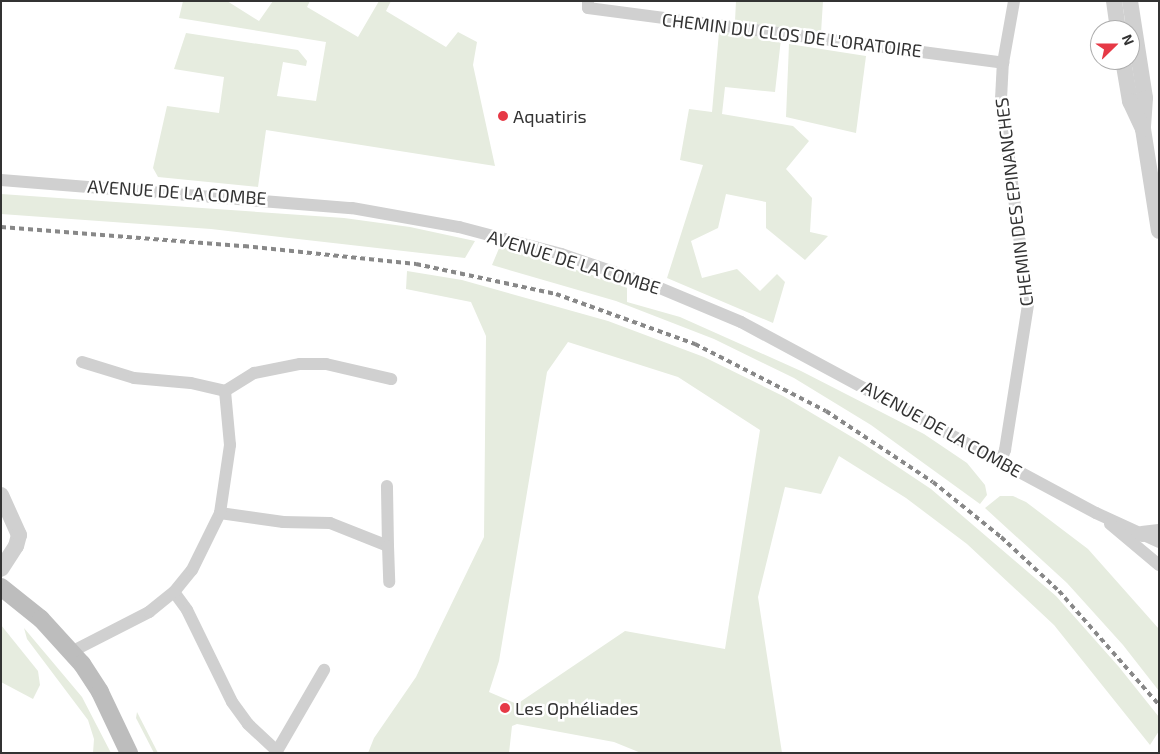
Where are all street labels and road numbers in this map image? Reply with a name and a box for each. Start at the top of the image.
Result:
street label: CHEMIN DU CLOS DE L'ORATOIRE [661,8,923,62]
street label: CHEMIN DES EPINANCHES [990,96,1038,308]
street label: AVENUE DE LA COMBE [86,175,268,209]
street label: AVENUE DE LA COMBE [485,225,663,299]
street label: AVENUE DE LA COMBE [858,376,1026,482]

